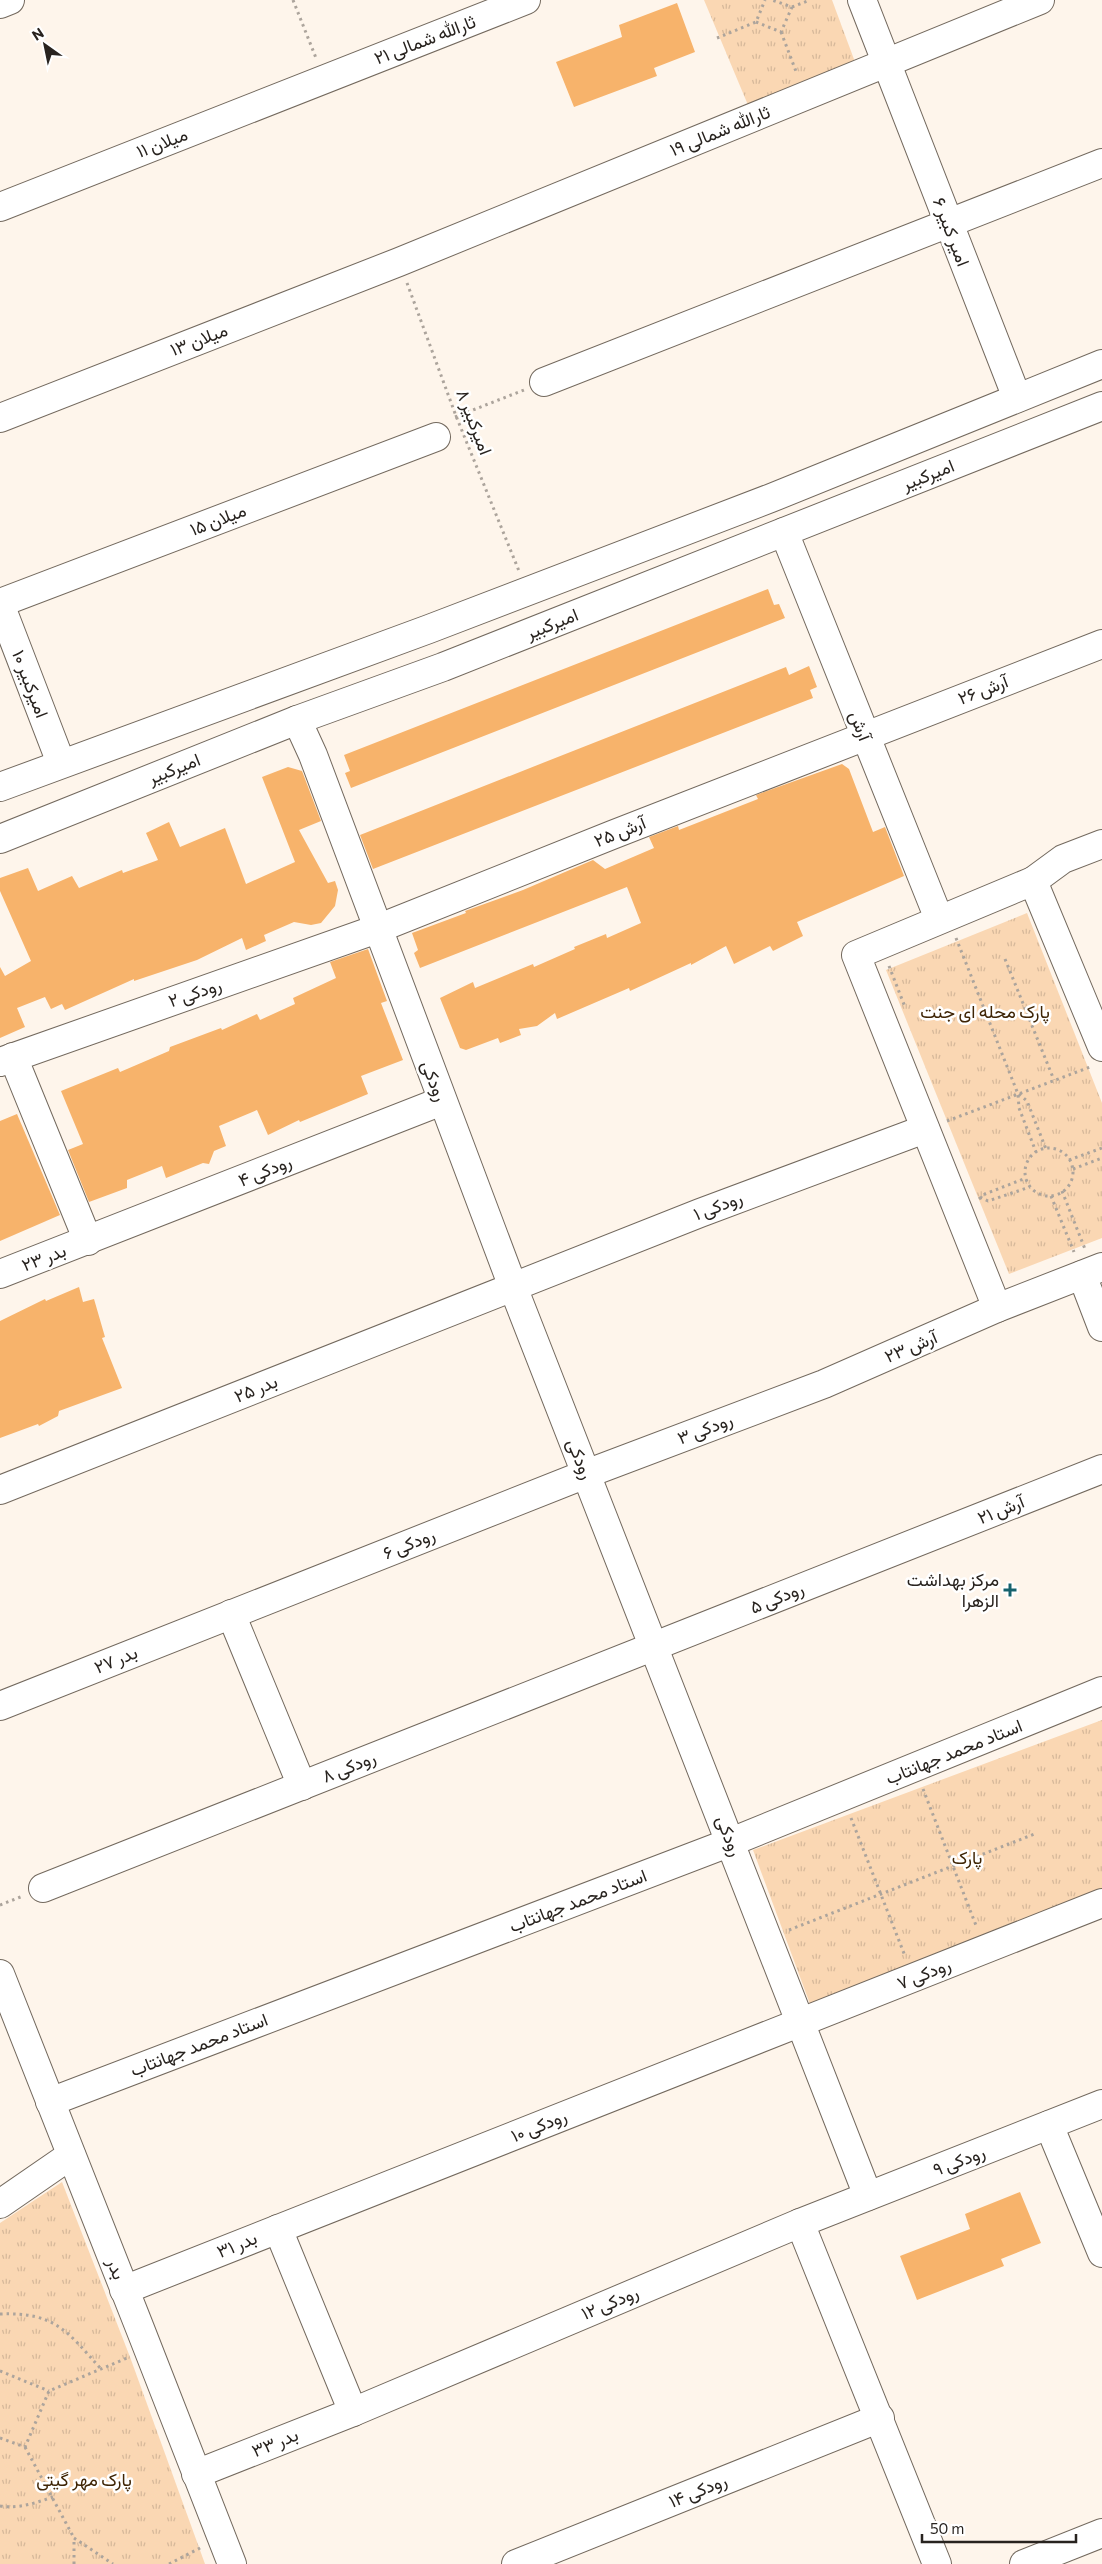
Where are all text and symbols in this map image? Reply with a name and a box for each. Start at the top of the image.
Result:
street label: ثارالله شمالی ۲۱ [371,10,479,69]
north arrow [20,20,70,70]
text: N [29,24,47,44]
street label: ثارالله شمالی ۱۹ [666,100,773,161]
street label: میلان ۱۱ [133,122,190,162]
street label: امیر کبیر ۶ [928,194,975,269]
street label: میلان ۱۳ [167,318,230,360]
street label: امیرکبیر ۸ [451,386,497,458]
street label: امیرکبیر [897,454,957,496]
street label: میلان ۱۵ [186,498,249,540]
street label: امیرکبیر [521,603,581,645]
street label: امیرکبیر ۱۰ [7,647,54,721]
street label: آرش ۲۶ [954,669,1013,710]
street label: آرش [844,708,877,746]
street label: امیرکبیر [143,748,203,790]
street label: آرش ۲۵ [591,810,651,852]
street label: رودکی ۲ [165,973,225,1012]
park label: پارک محله ای جنت [920,1000,1050,1024]
street label: رودکی [416,1057,453,1105]
street label: رودکی ۴ [235,1149,295,1192]
street label: رودکی ۱ [690,1186,746,1225]
street label: بدر ۲۳ [18,1239,69,1276]
street label: آرش ۲۳ [881,1325,942,1368]
street label: بدر ۲۵ [231,1370,281,1408]
street label: رودکی ۳ [674,1408,736,1450]
street label: رودکی [562,1435,599,1483]
street label: آرش ۲۱ [974,1489,1029,1529]
street label: رودکی ۶ [379,1523,438,1564]
place label: مرکز بهداشت الزهرا [907,1568,999,1612]
street label: رودکی ۵ [747,1576,807,1619]
marker: مرکز بهداشت الزهرا [1003,1583,1017,1597]
street label: بدر ۲۷ [91,1641,141,1679]
street label: استاد محمد جهانتاب [882,1714,1026,1789]
street label: رودکی ۸ [319,1745,379,1788]
street label: رودکی [711,1812,748,1860]
park label: پارک [952,1846,982,1870]
street label: استاد محمد جهانتاب [506,1864,650,1937]
street label: رودکی ۷ [894,1952,954,1995]
street label: استاد محمد جهانتاب [127,2008,271,2081]
street label: رودکی ۱۰ [508,2104,570,2147]
street label: رودکی ۹ [929,2140,988,2181]
street label: بدر ۳۱ [213,2226,260,2263]
street label: بدر [102,2254,131,2283]
street label: رودکی ۱۲ [578,2280,642,2325]
street label: بدر ۳۳ [248,2423,301,2462]
park label: پارک مهر گیتی [36,2468,132,2492]
street label: رودکی ۱۴ [665,2468,730,2513]
scale bar [922,2512,1076,2544]
text: 50 m [930,2519,964,2537]

